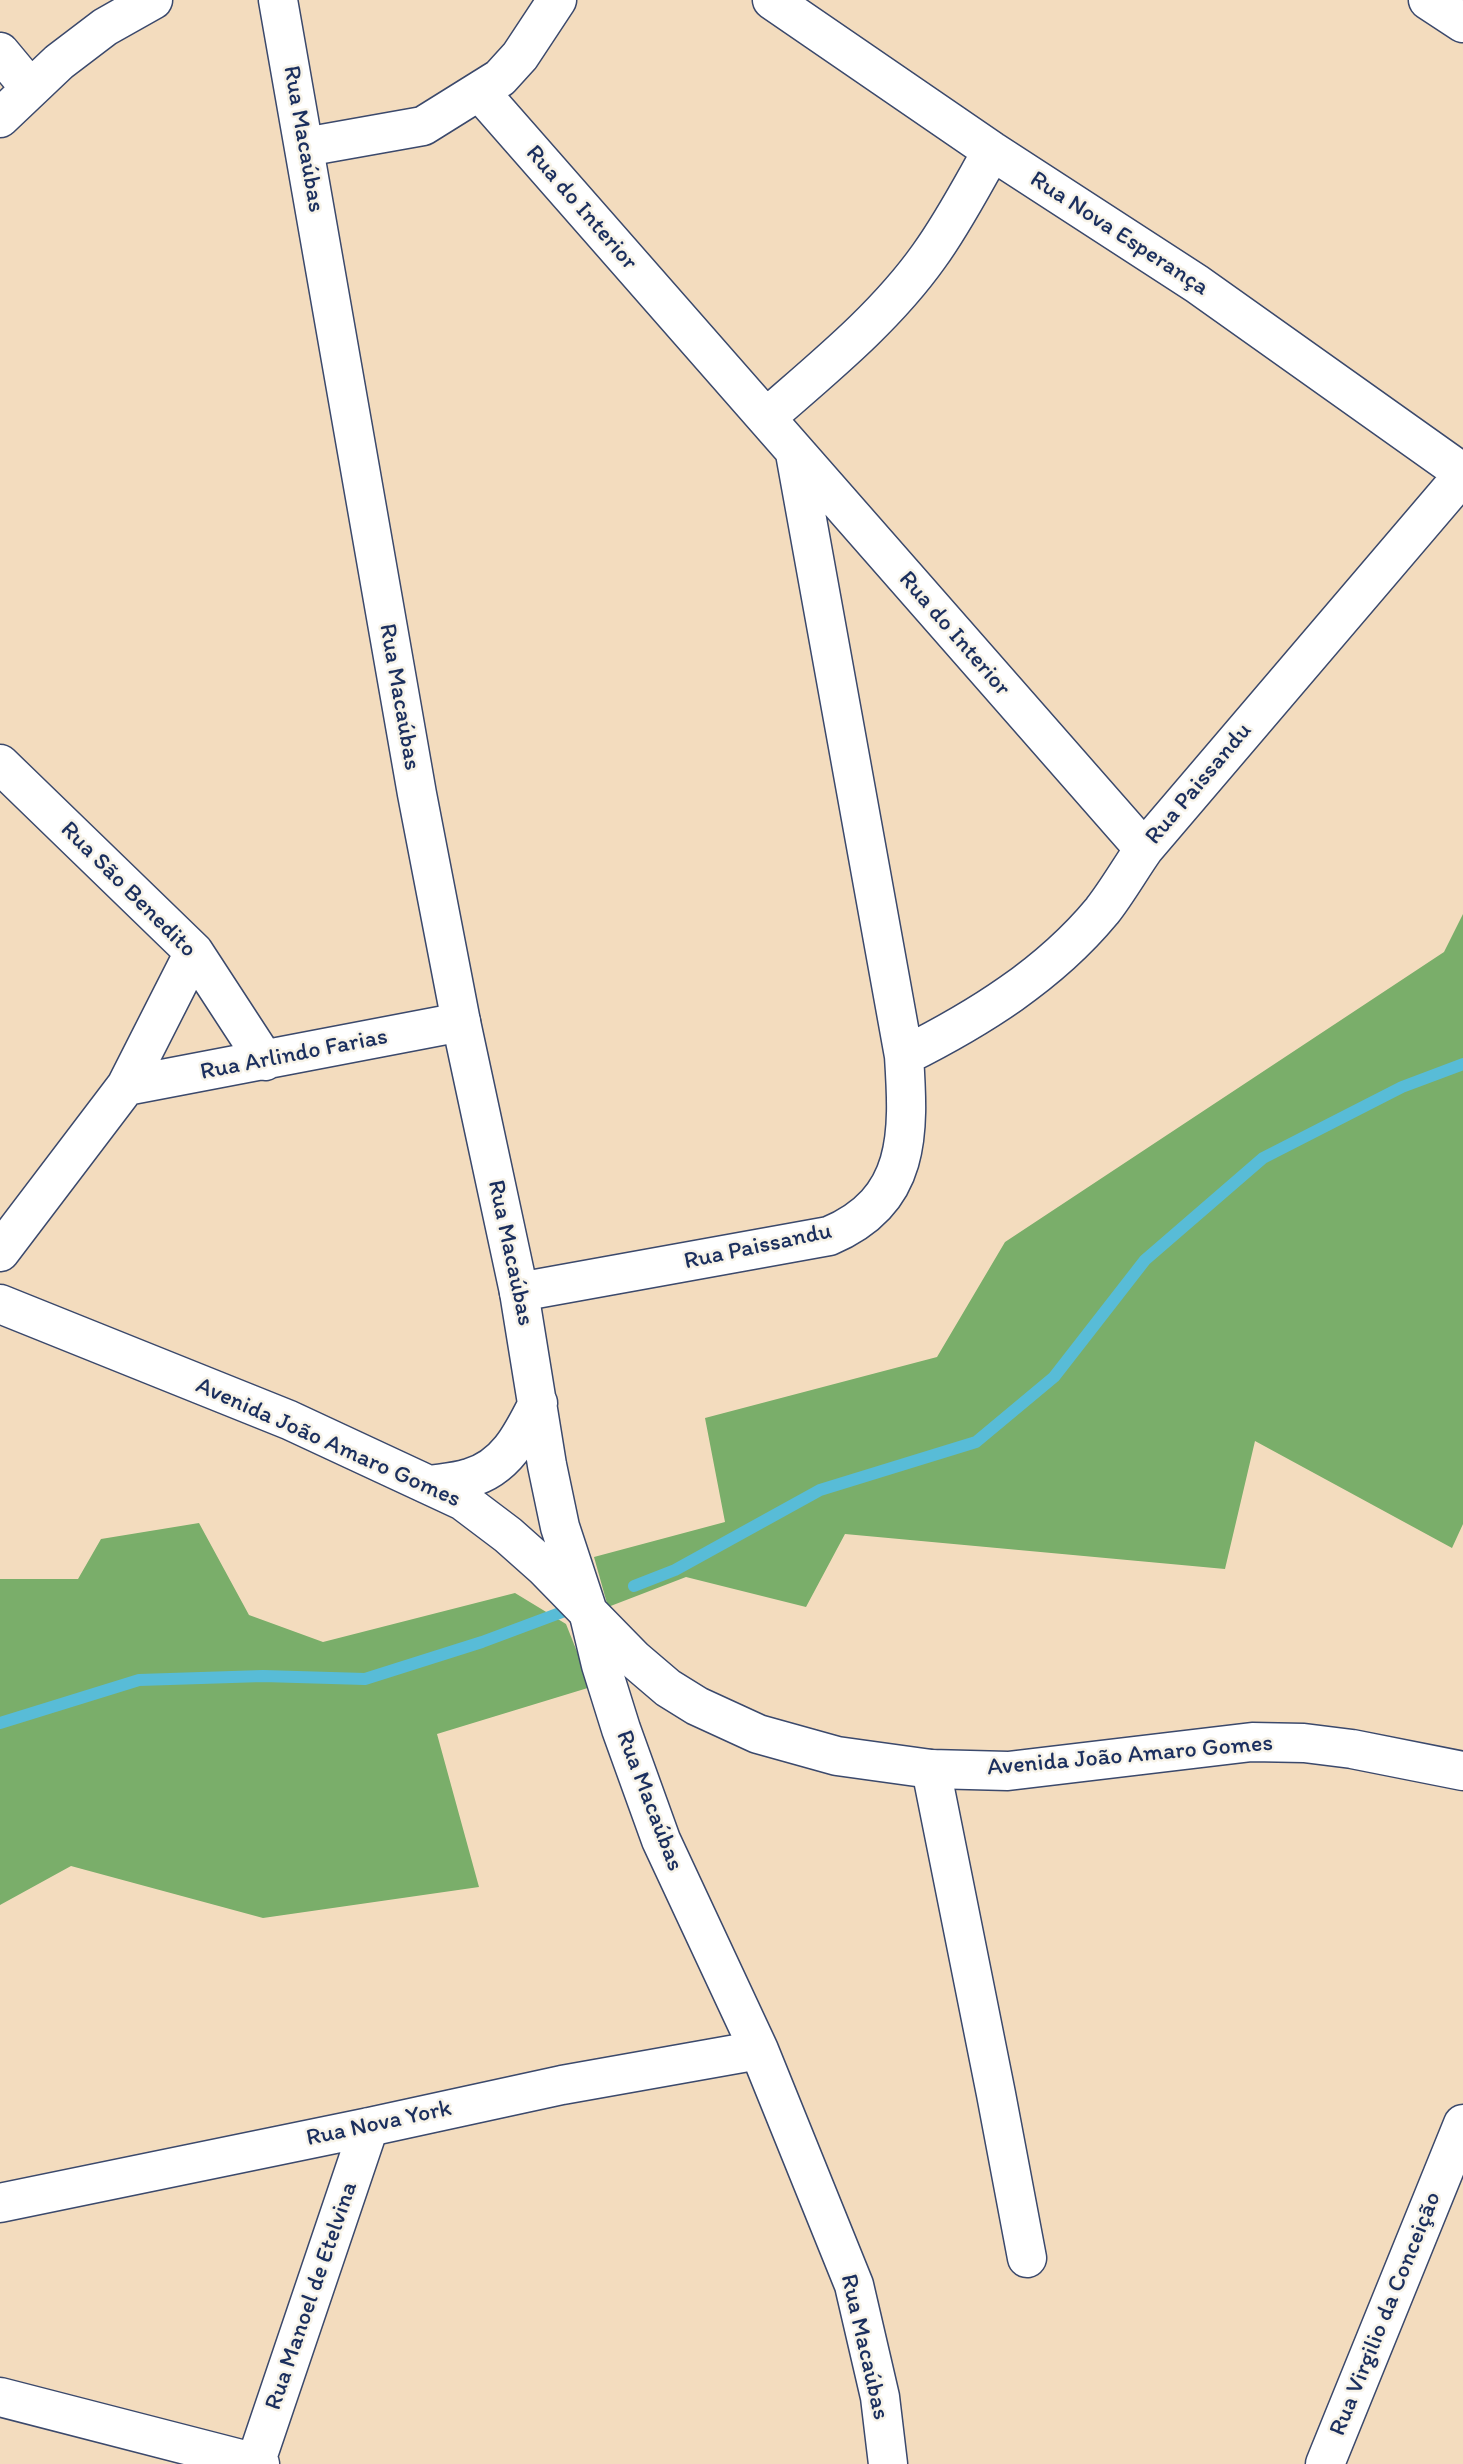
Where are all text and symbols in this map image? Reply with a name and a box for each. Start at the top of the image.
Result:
street label: Rua Macaúbas [276,63,330,215]
street label: Rua do Interior [519,140,643,276]
street label: Rua Nova Esperança [1024,165,1214,303]
street label: Rua do Interior [892,566,1016,702]
street label: Rua Macaúbas [372,621,426,773]
street label: Rua Paissandu [1140,717,1258,851]
street label: Rua São Benedito [54,816,202,964]
street label: Rua Arlindo Farias [198,1023,390,1087]
street label: Rua Macaúbas [480,1177,540,1329]
street label: Rua Paissandu [681,1217,835,1277]
street label: Avenida João Amaro Gomes [191,1372,465,1514]
street label: Rua Macaúbas [609,1727,689,1875]
street label: Avenida João Amaro Gomes [986,1729,1274,1783]
street label: Rua Nova York [304,2095,454,2153]
street label: Rua Manoel de Etelvina [259,2178,365,2414]
street label: Rua Virgilio da Conceição [1324,2188,1448,2440]
street label: Rua Macaúbas [833,2271,895,2423]

